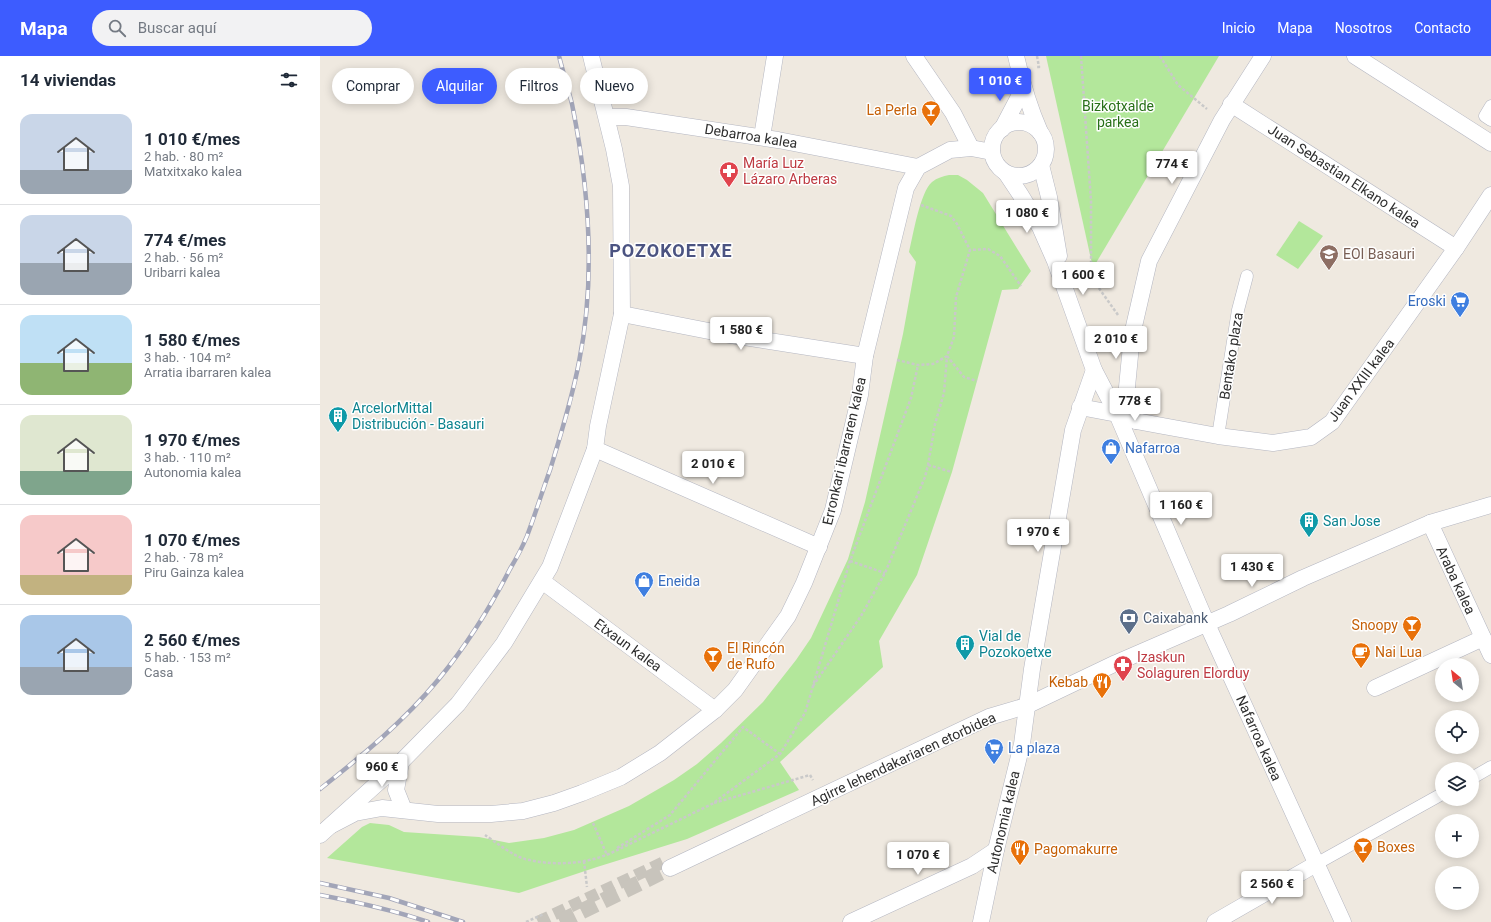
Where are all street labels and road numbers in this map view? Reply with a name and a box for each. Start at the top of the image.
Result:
street label: Debarroa kalea [703,121,799,151]
street label: Juan Sebastian Elkano kalea [1265,121,1423,231]
street label: Bentako plaza [1216,311,1246,401]
street label: Juan XXIII kalea [1325,335,1397,425]
street label: Erronkari ibarraren kalea [819,375,869,527]
street label: Araba kalea [1433,543,1479,617]
street label: Etxaun kalea [591,615,665,675]
street label: Nafarroa kalea [1233,693,1285,783]
street label: Agirre lehendakariaren etorbidea [808,709,998,809]
street label: Autonomia kalea [983,769,1023,875]

